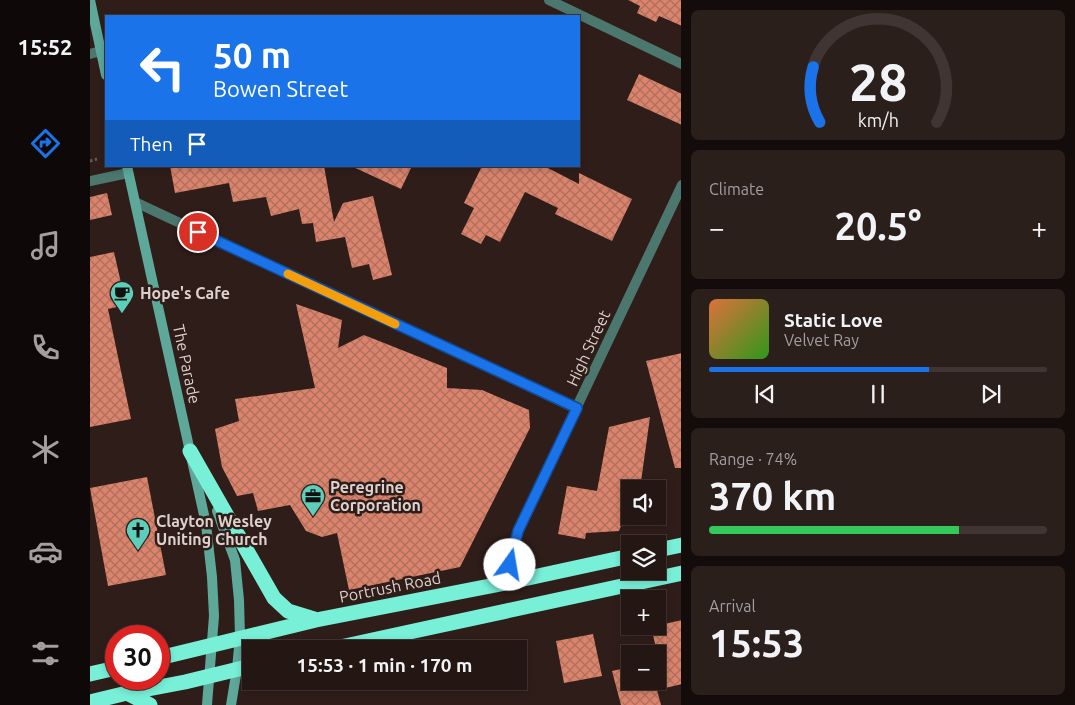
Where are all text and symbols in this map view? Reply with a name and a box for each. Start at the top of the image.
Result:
text: 15:52 [17,34,73,59]
icon: left [130,35,195,100]
text: 50 m [213,35,291,75]
text: 28 [849,53,907,111]
text: Bowen Street [213,76,348,101]
text: km/h [857,110,899,130]
icon: directions [28,126,63,161]
icon: arrive [183,130,211,158]
text: Then [130,133,173,155]
text: Climate [709,180,764,198]
text: 20.5° [834,205,922,247]
pin [177,211,219,253]
text: − [709,212,725,243]
text: + [1031,212,1047,243]
icon: arrive [184,218,212,246]
icon: music [28,228,63,263]
cafe icon: Hope's Cafe [109,280,135,314]
place label: Hope's Cafe [140,284,230,302]
street label: High Street [563,307,614,389]
text: Static Love [784,309,883,331]
street label: The Parade [170,323,204,405]
icon: phone [28,330,63,365]
text: Velvet Ray [784,331,859,349]
icon: previous [751,380,779,408]
icon: pause [864,380,892,408]
icon: next [977,380,1005,408]
icon: climate [28,432,63,467]
text: Range · 74% [709,450,797,468]
text: 370 km [709,475,836,517]
place label: Peregrine Corporation [330,478,421,514]
map controls [621,480,666,690]
button: sound [621,480,666,525]
office icon: Peregrine Corporation [300,483,326,517]
place label: Clayton Wesley Uniting Church [156,512,272,548]
church icon: Clayton Wesley Uniting Church [125,517,151,551]
icon: car [28,534,63,569]
button: layers [621,535,666,580]
position arrow [483,538,535,590]
street label: Portrush Road [338,568,442,606]
button: + [621,590,666,635]
text: Arrival [709,597,756,615]
text: 15:53 [709,622,804,664]
speed limit sign: 30 [105,625,170,690]
icon: filters [28,636,63,671]
button: − [621,645,666,690]
text: 15:53 · 1 min · 170 m [297,654,472,676]

